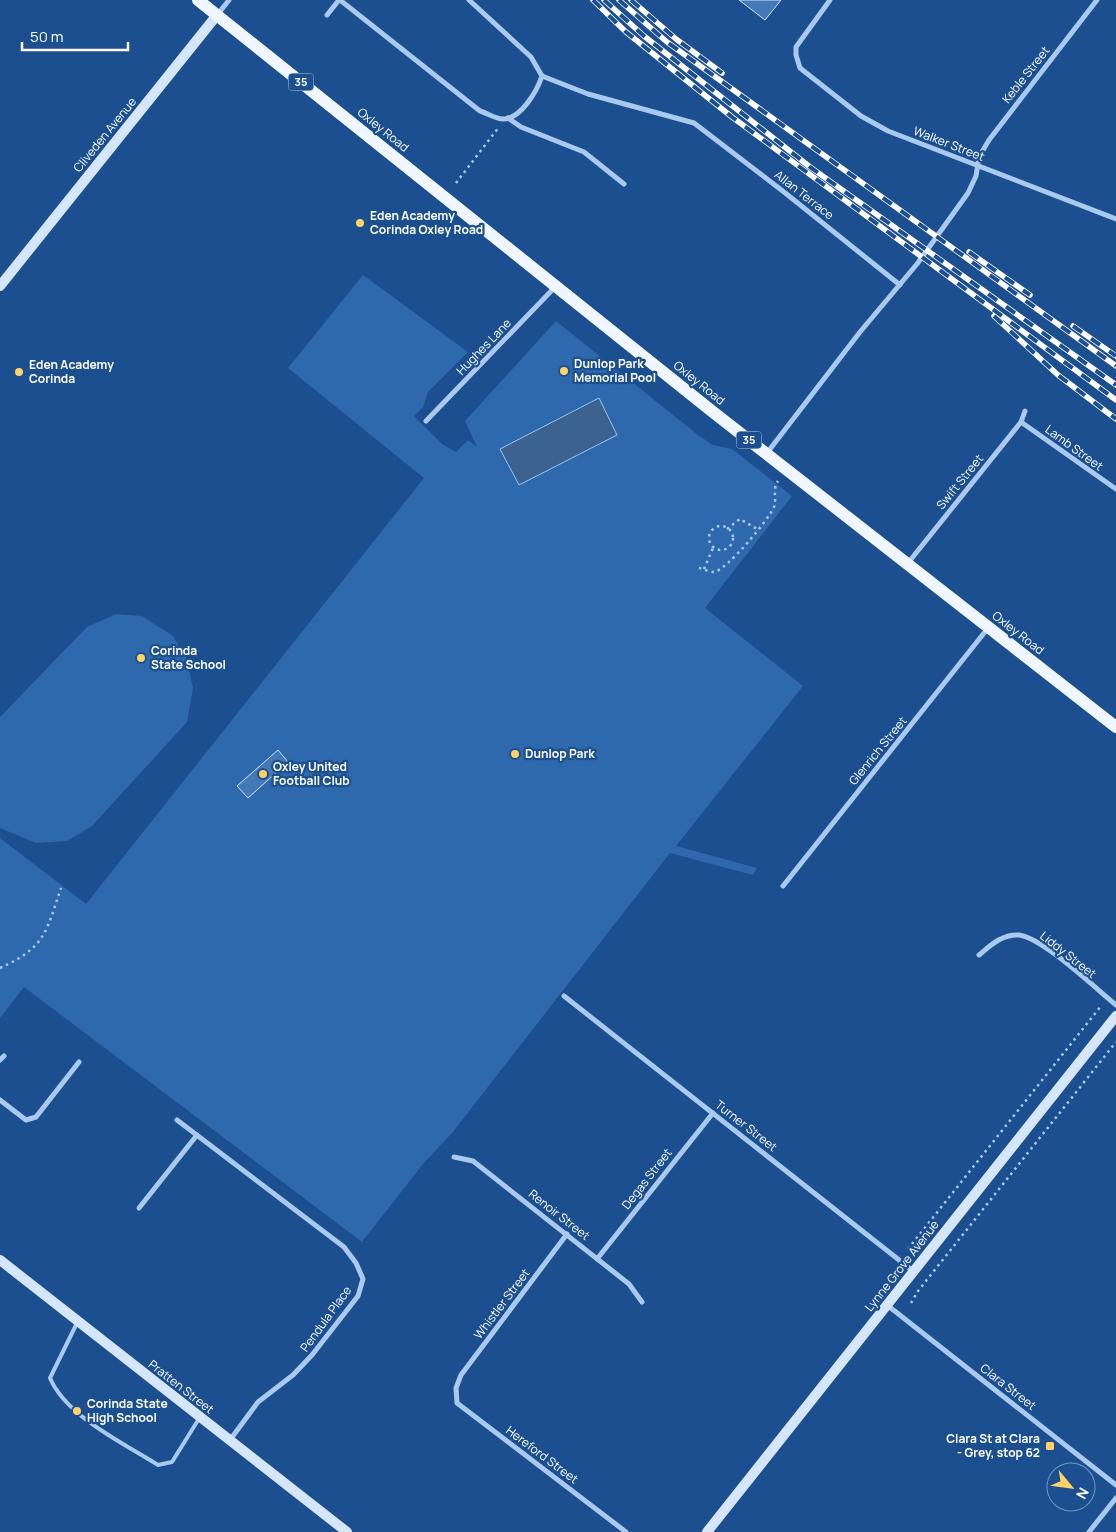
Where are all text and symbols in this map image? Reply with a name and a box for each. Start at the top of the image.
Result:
scale bar [22,20,129,52]
text: 50 m [30,26,64,47]
street label: Keble Street [998,42,1053,107]
road number: 35 [288,74,314,90]
street label: Cliveden Avenue [69,94,140,176]
street label: Oxley Road [354,104,413,156]
street label: Walker Street [911,122,987,165]
street label: Allan Terrace [771,166,838,223]
place label: Eden Academy Corinda Oxley Road [370,207,483,238]
marker: Eden Academy Corinda Oxley Road [354,217,366,229]
street label: Hughes Lane [452,315,515,379]
place label: Dunlop Park Memorial Pool [574,355,656,386]
place label: Eden Academy Corinda [29,356,114,387]
street label: Oxley Road [670,357,729,409]
marker: Dunlop Park Memorial Pool [558,365,570,377]
marker: Eden Academy Corinda [13,366,25,378]
street label: Lamb Street [1042,421,1107,474]
road number: 35 [736,432,762,448]
street label: Swift Street [932,450,987,513]
street label: Oxley Road [989,607,1048,658]
place label: Corinda State School [151,642,226,673]
marker: Corinda State School [135,652,147,664]
street label: Glenrich Street [845,713,911,789]
place label: Dunlop Park [525,745,595,762]
marker: Dunlop Park [509,748,521,760]
place label: Oxley United Football Club [273,758,350,789]
marker: Oxley United Football Club [257,768,269,780]
street label: Liddy Street [1037,927,1100,982]
street label: Turner Street [712,1096,781,1155]
street label: Degas Street [617,1145,676,1213]
street label: Renoir Street [525,1185,594,1244]
street label: Lynne Grove Avenue [861,1217,943,1315]
street label: Whistler Street [470,1265,534,1342]
street label: Pendula Place [296,1282,355,1355]
street label: Pratten Street [145,1356,218,1418]
street label: Clara Street [977,1359,1040,1414]
place label: Corinda State High School [87,1395,168,1426]
marker: Corinda State High School [71,1405,83,1417]
street label: Hereford Street [503,1422,582,1488]
place label: Clara St at Clara - Grey, stop 62 [946,1430,1040,1461]
marker: Clara St at Clara - Grey, stop 62 [1044,1440,1056,1452]
north arrow [1046,1462,1096,1512]
text: N [1072,1485,1094,1503]

